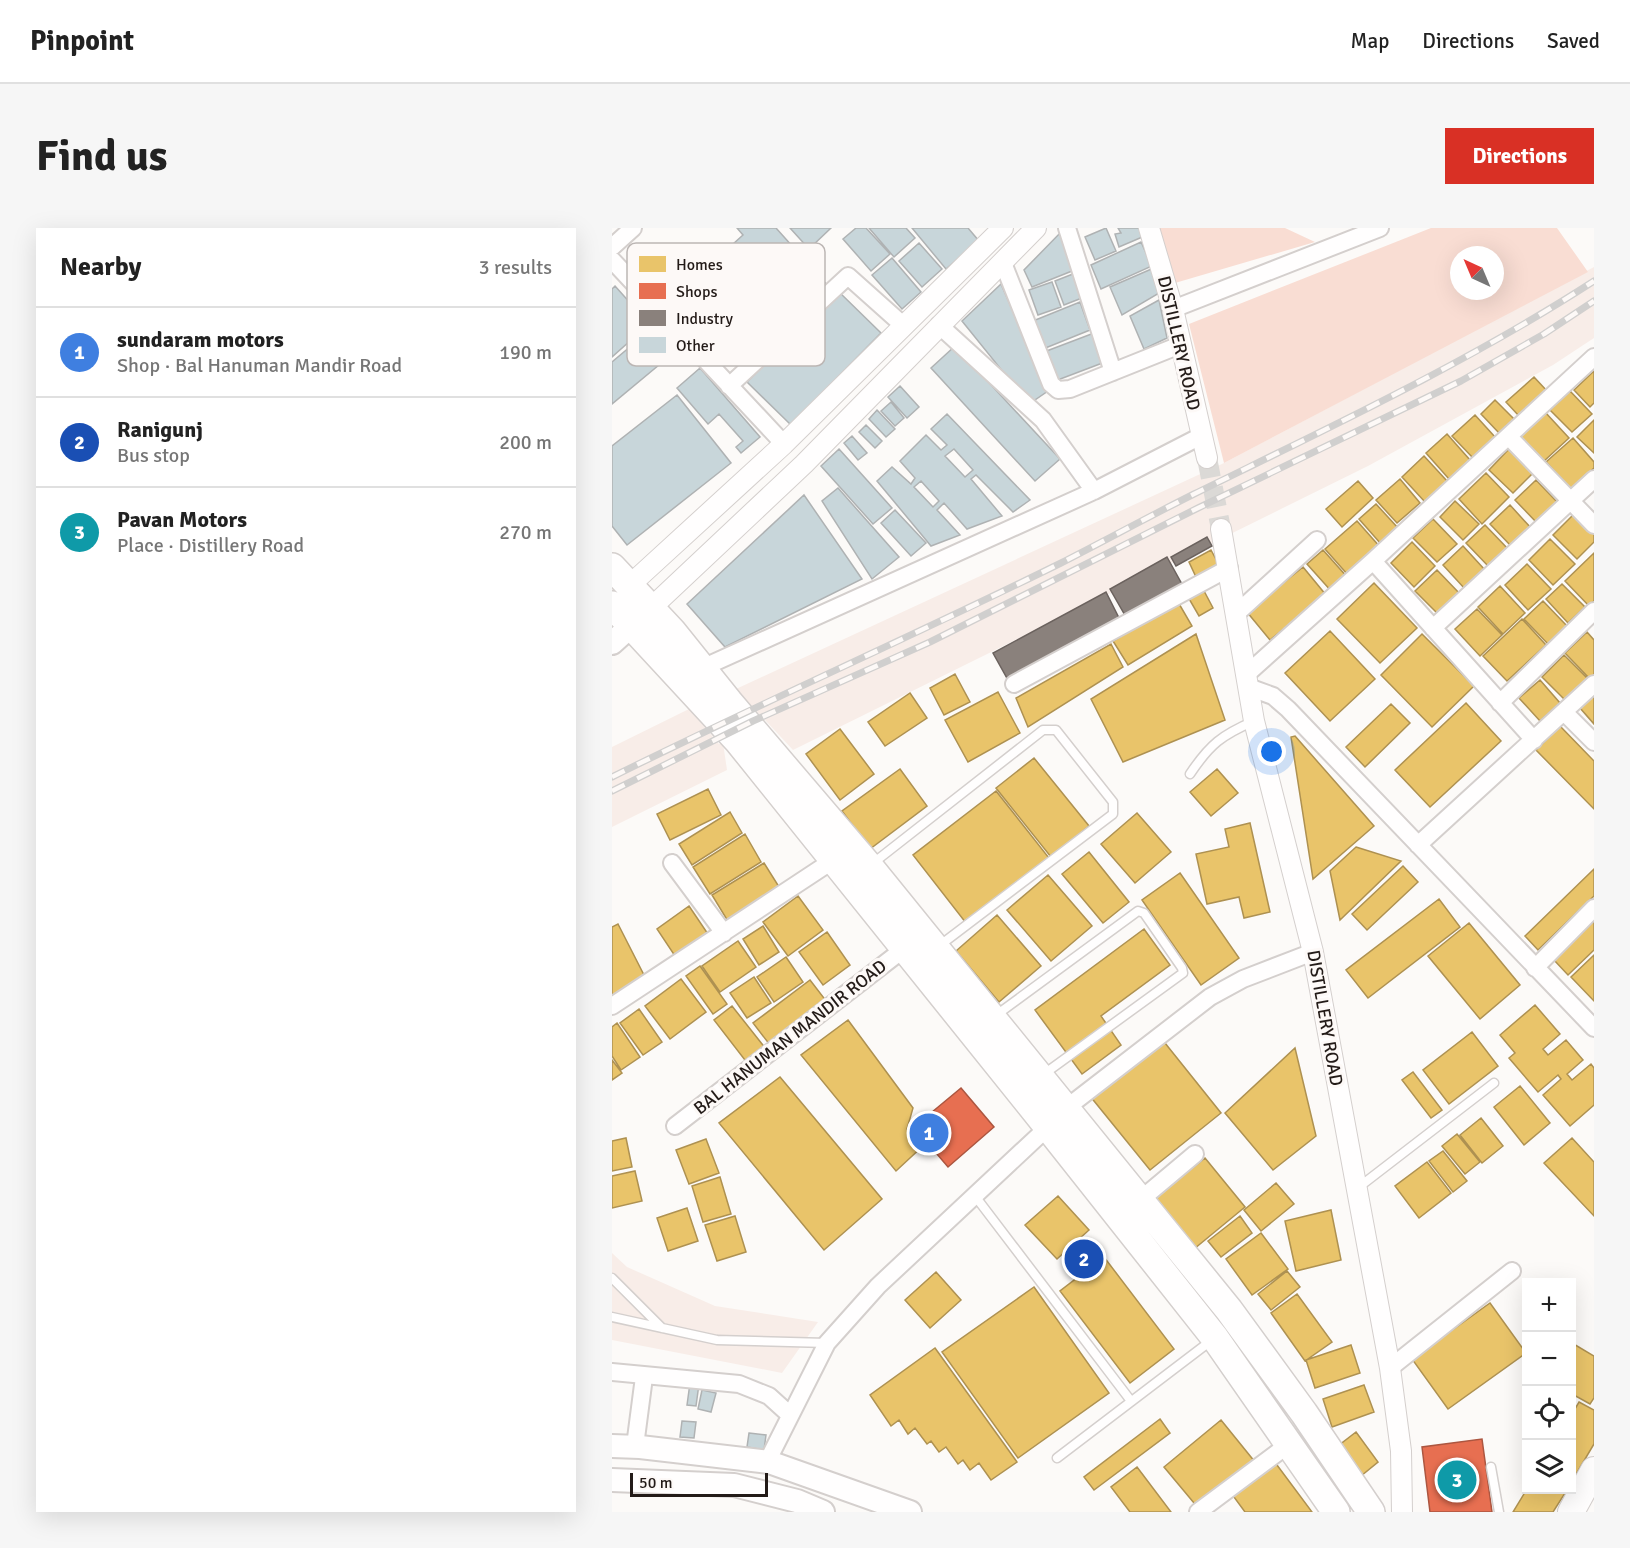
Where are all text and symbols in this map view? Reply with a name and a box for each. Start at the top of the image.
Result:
text: Pinpoint [30,24,134,58]
text: Map [1351,28,1389,54]
text: Directions [1422,28,1514,54]
text: Saved [1547,28,1600,54]
button: Directions [1445,128,1594,184]
text: Find us [36,131,167,182]
legend [627,243,825,366]
north arrow [1450,246,1504,300]
text: Nearby [60,251,141,283]
text: 3 results [479,255,552,280]
text: Homes [676,255,723,275]
street label: DISTILLERY ROAD [1153,274,1205,412]
text: Shops [676,282,717,302]
text: Industry [676,309,734,329]
text: sundaram motors [117,326,284,353]
text: Other [676,336,715,356]
text: 1 [74,340,85,365]
text: 190 m [499,340,552,365]
text: Shop · Bal Hanuman Mandir Road [117,353,402,378]
text: Ranigunj [117,416,203,443]
text: 2 [74,430,85,455]
text: 200 m [499,430,552,455]
text: Bus stop [117,443,190,468]
text: Pavan Motors [117,506,247,533]
text: 3 [74,520,85,545]
text: 270 m [499,520,552,545]
text: Place · Distillery Road [117,533,304,558]
your location [1257,737,1286,766]
street label: DISTILLERY ROAD [1302,948,1348,1088]
street label: BAL HANUMAN MANDIR ROAD [689,955,891,1119]
pin: 1 [910,1110,948,1156]
pin: 2 [1064,1236,1104,1282]
map controls [1522,1278,1576,1494]
button: + [1522,1278,1576,1332]
button: − [1522,1332,1576,1386]
button: locate [1522,1386,1576,1440]
button: layers [1522,1440,1576,1494]
pin: 3 [1438,1458,1476,1502]
scale bar [630,1470,768,1498]
text: 50 m [639,1473,673,1493]

